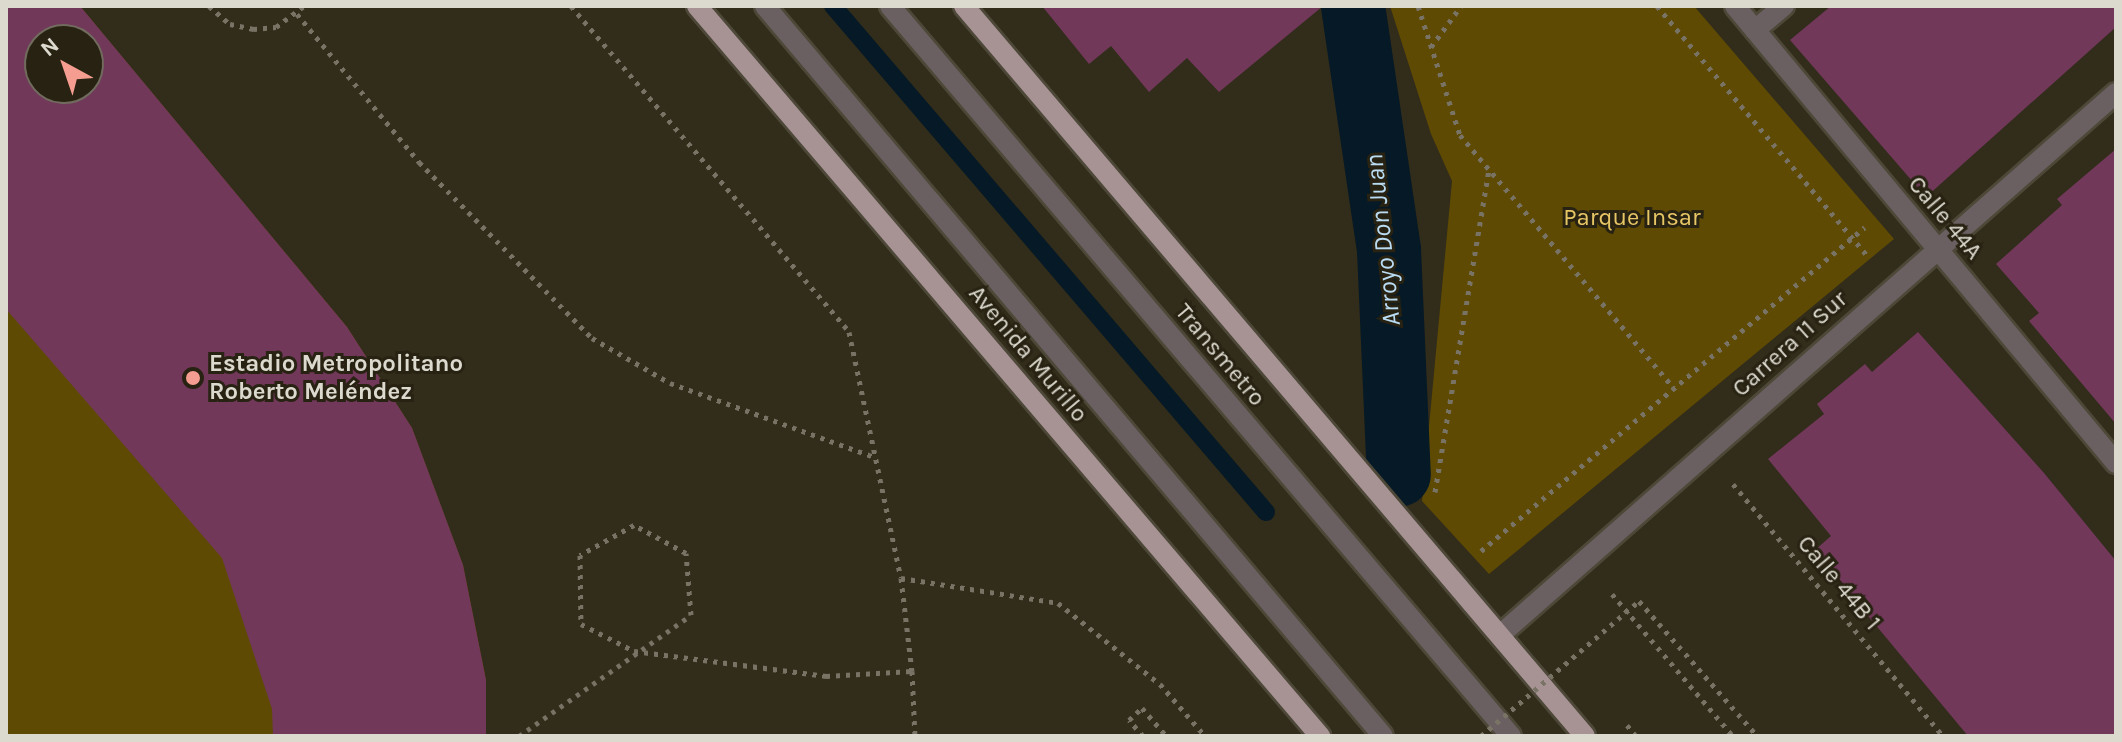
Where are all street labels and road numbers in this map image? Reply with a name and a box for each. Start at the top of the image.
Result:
street label: Calle 44A [1902,170,1988,266]
street label: Avenida Murillo [962,280,1094,428]
street label: Carrera 11 Sur [1727,285,1853,403]
street label: Transmetro [1169,298,1271,412]
street label: Calle 44B 1 [1791,530,1887,636]

